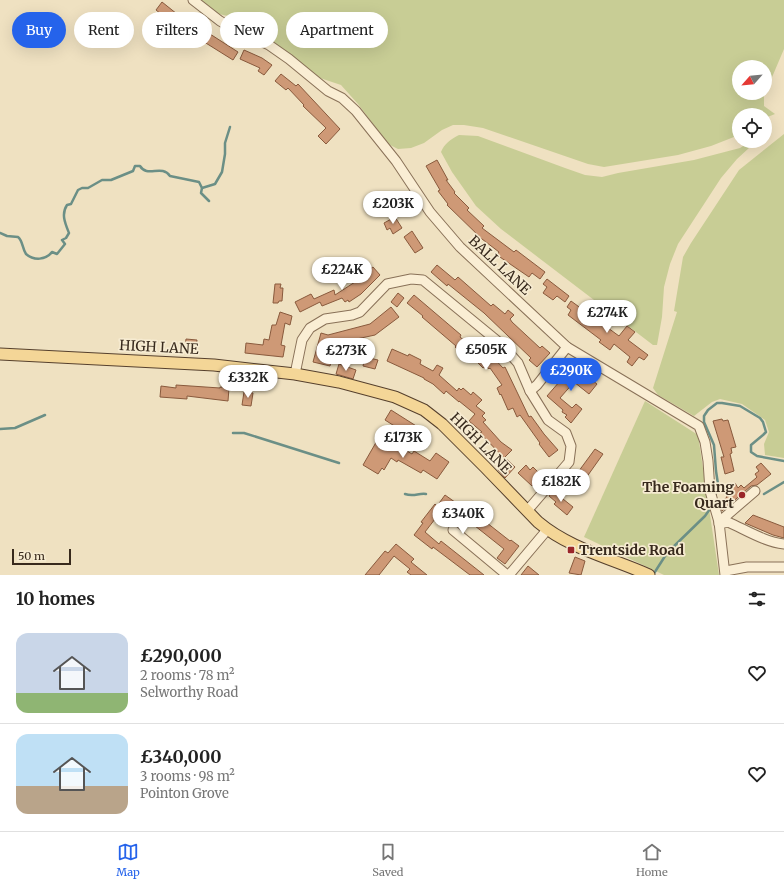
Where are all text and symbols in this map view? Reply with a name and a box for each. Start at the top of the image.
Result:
chip: Buy [12,12,66,48]
chip: Rent [74,12,134,48]
chip: Filters [142,12,212,48]
chip: New [220,12,278,48]
chip: Apartment [286,12,388,48]
north arrow [732,60,772,100]
map controls [732,60,772,148]
button: locate [732,108,772,148]
pin: £203K [365,191,421,225]
text: £203K [372,195,414,212]
street label: BALL LANE [465,232,535,298]
pin: £224K [314,257,370,291]
text: £224K [321,261,363,278]
pin: £274K [579,300,635,334]
text: £274K [586,304,628,321]
street label: HIGH LANE [119,336,199,358]
pin: £505K [458,337,514,371]
pin: £273K [318,338,374,372]
text: £505K [465,341,507,358]
text: £273K [325,342,367,359]
pin: £290K [543,358,599,392]
text: £290K [549,362,593,379]
pin: £332K [220,365,276,399]
text: £332K [228,369,268,386]
street label: HIGH LANE [447,409,516,478]
pin: £173K [375,425,431,459]
text: £173K [384,429,423,446]
pin: £182K [533,469,589,503]
text: £182K [541,473,581,490]
place label: The Foaming Quart [642,478,734,512]
marker: The Foaming Quart [737,490,747,500]
pin: £340K [435,501,491,535]
text: £340K [442,505,484,522]
place label: Trentside Road [579,541,684,559]
marker: Trentside Road [566,545,576,555]
scale bar [12,547,71,566]
text: 50 m [18,549,45,563]
text: 10 homes [16,588,95,610]
icon: filters [746,588,768,610]
text: £290,000 [140,645,222,667]
icon: home [48,649,96,697]
icon: heart [746,662,768,684]
text: 2 rooms · 78 m² [140,667,234,684]
text: Selworthy Road [140,684,238,701]
text: £340,000 [140,746,222,768]
icon: home [48,750,96,798]
icon: heart [746,763,768,785]
text: 3 rooms · 98 m² [140,768,235,785]
text: Pointon Grove [140,785,229,802]
tab: Map [116,841,140,879]
tab: Saved [372,841,403,879]
tab: Home [636,841,668,879]

